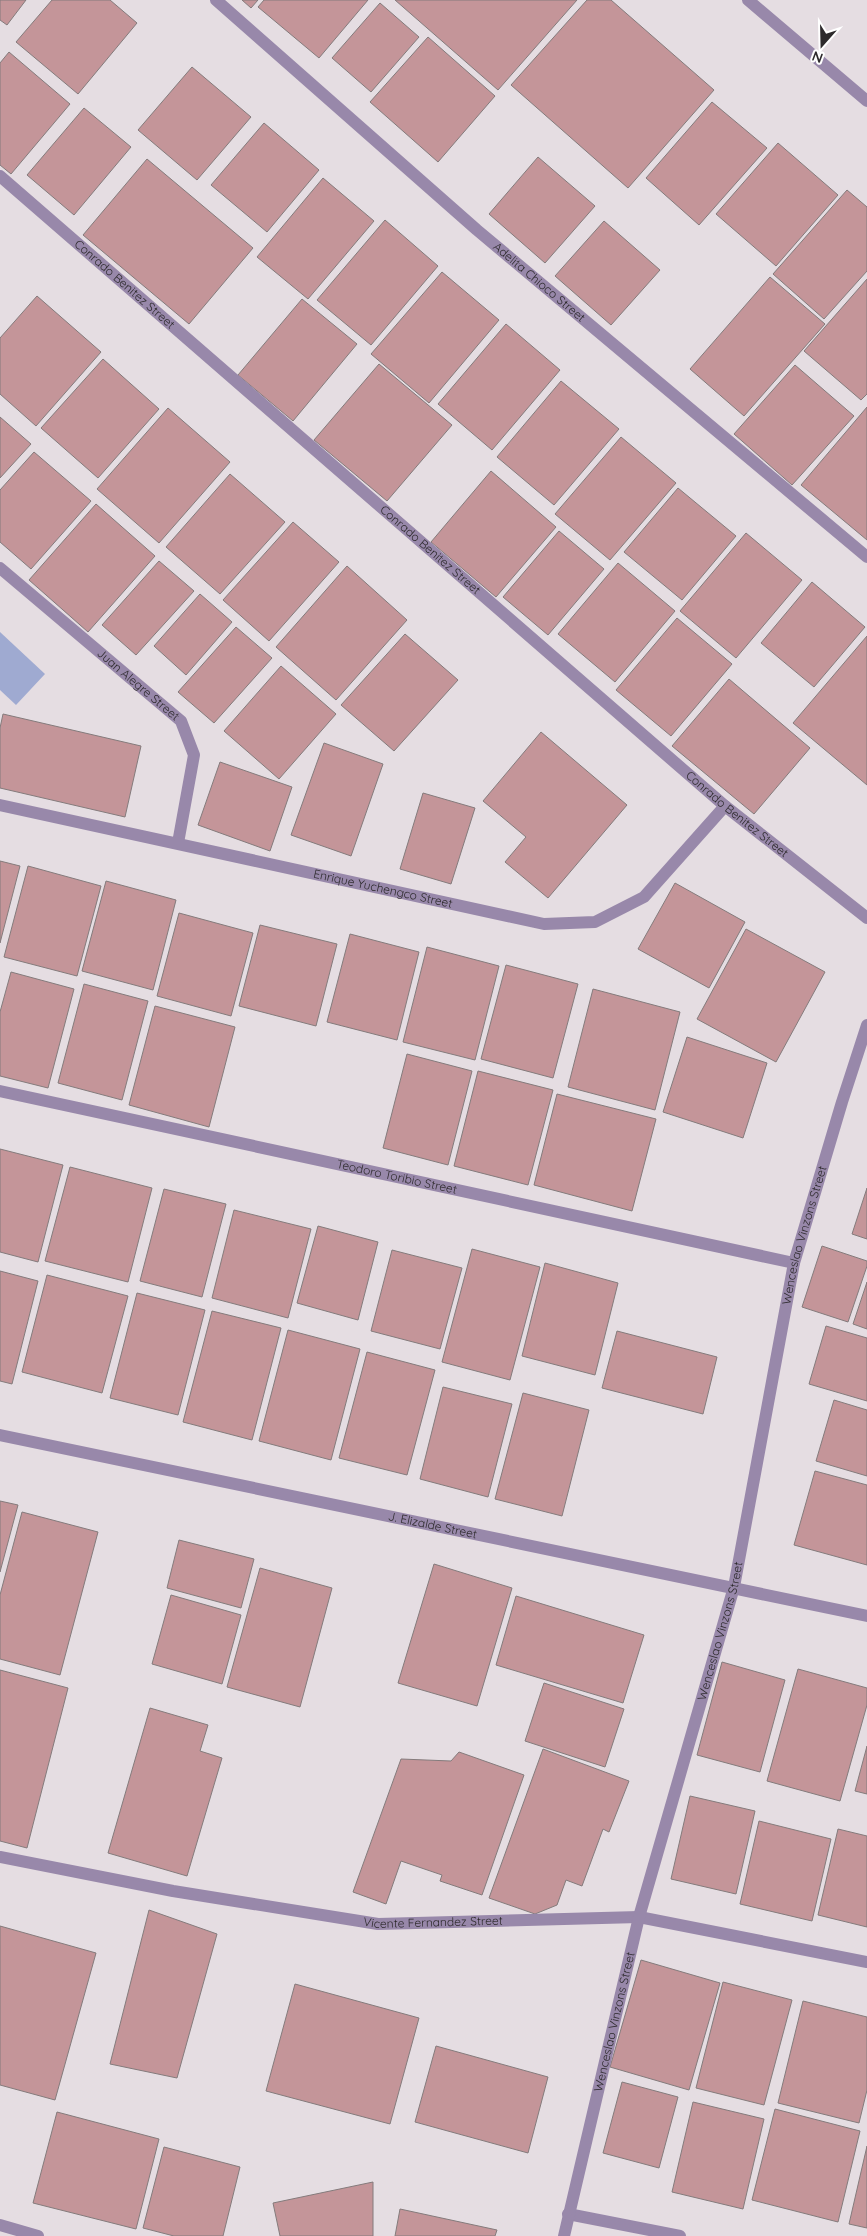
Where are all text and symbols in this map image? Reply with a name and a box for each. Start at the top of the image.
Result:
north arrow [797,20,847,70]
text: N [810,47,825,67]
street label: Conrado Benitez Street [72,236,178,332]
street label: Adelita Chioco Street [490,239,589,325]
street label: Conrado Benitez Street [377,502,484,597]
street label: Juan Alegre Street [94,645,183,723]
street label: Conrado Benitez Street [683,767,792,860]
street label: Enrique Yuchengco Street [312,866,454,911]
street label: Teodoro Toribio Street [335,1156,458,1197]
street label: Wenceslao Vinzons Street [778,1164,830,1306]
street label: J. Elizalde Street [387,1508,479,1541]
street label: Wenceslao Vinzons Street [694,1560,746,1702]
street label: Vicente Fernandez Street [362,1913,503,1931]
street label: Wenceslao Vinzons Street [590,1950,638,2093]

